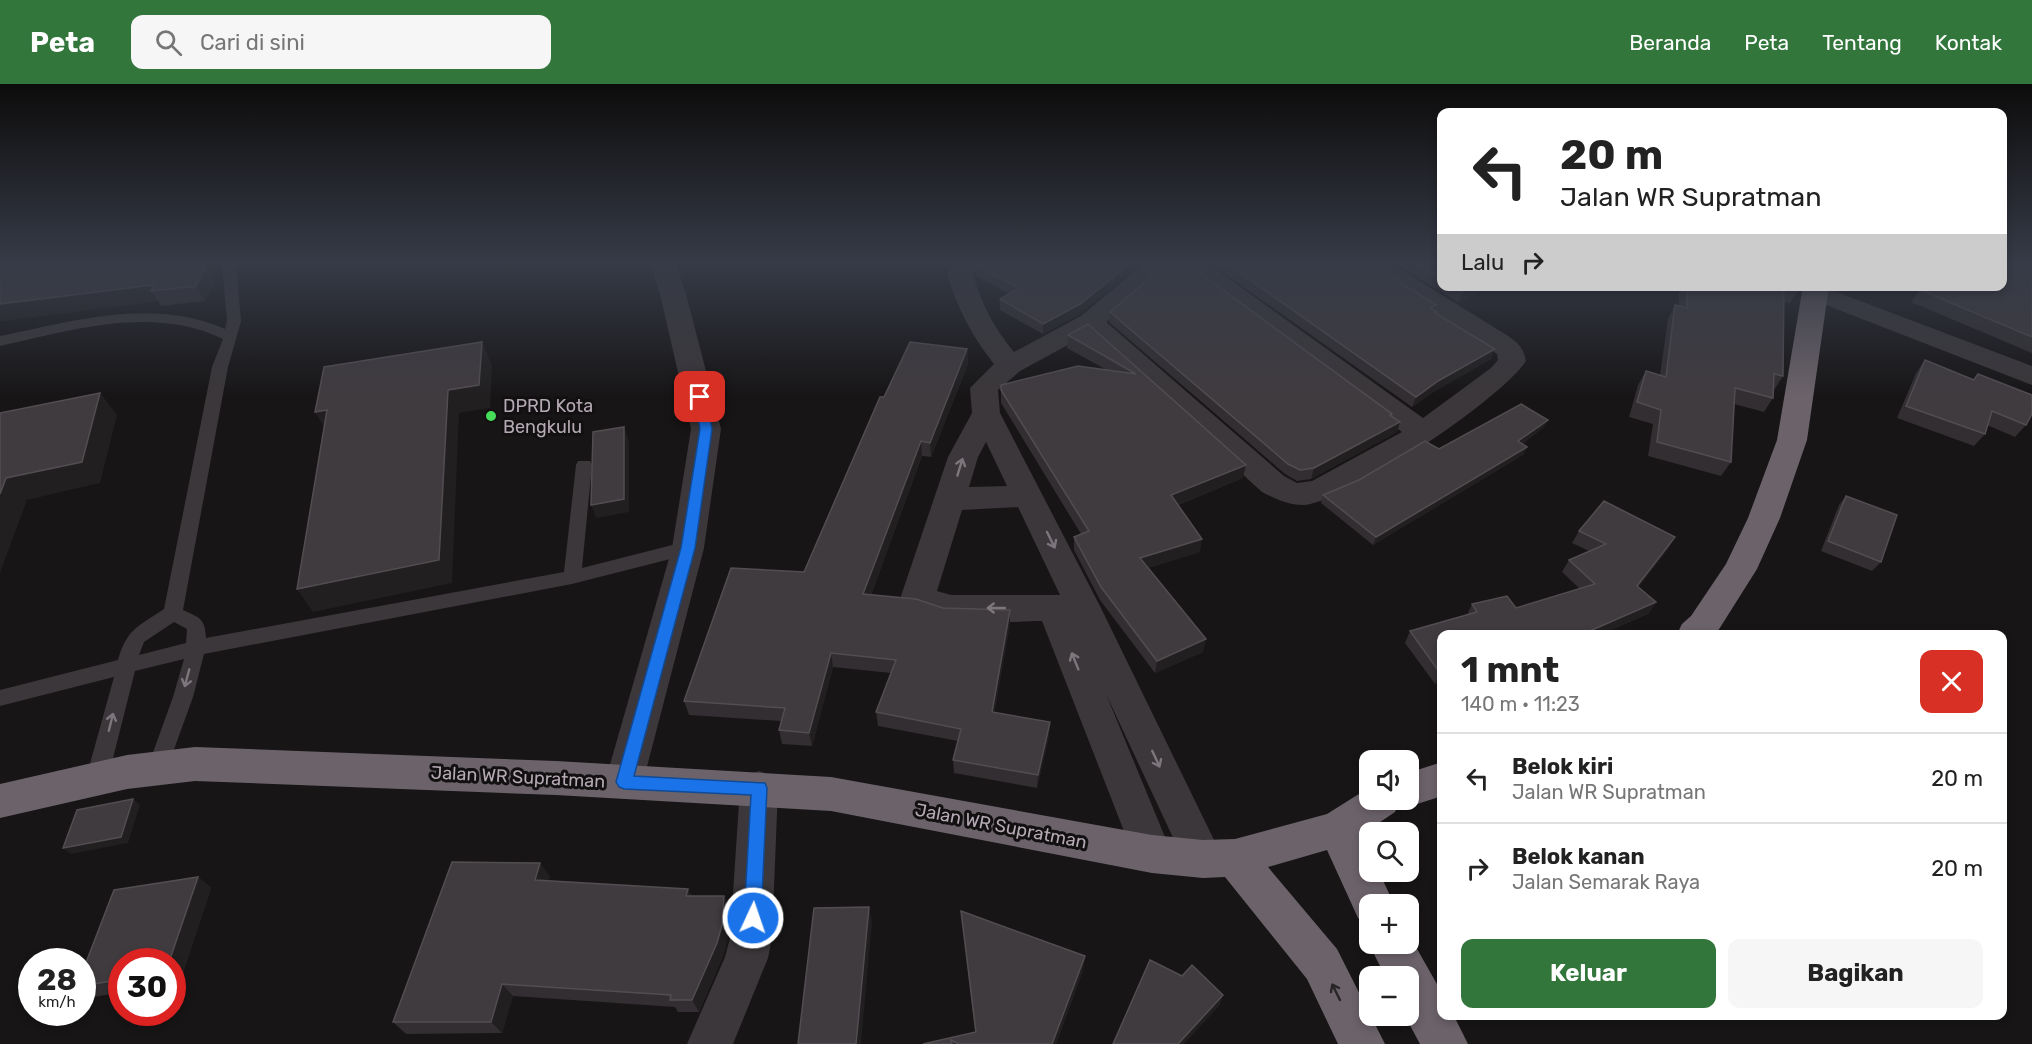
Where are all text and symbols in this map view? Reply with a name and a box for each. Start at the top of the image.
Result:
search box [131,15,551,69]
text: Peta [30,26,95,59]
icon: search [152,26,185,59]
text: Cari di sini [200,29,305,56]
text: Beranda [1629,30,1711,55]
text: Peta [1744,30,1789,55]
text: Tentang [1822,30,1902,55]
text: Kontak [1935,30,2002,55]
text: 20 m [1560,130,1663,180]
icon: left [1461,132,1539,210]
text: Jalan WR Supratman [1560,181,1822,213]
icon: right [1516,246,1549,279]
text: Lalu [1461,249,1504,276]
pin [674,371,725,422]
icon: arrive [683,380,716,413]
place label: DPRD Kota Bengkulu [503,395,593,438]
marker: DPRD Kota Bengkulu [484,409,498,423]
one-way arrow [955,458,966,477]
one-way arrow [1045,531,1057,548]
one-way arrow [986,602,1006,614]
text: 1 mnt [1461,648,1559,691]
button: close [1920,650,1983,713]
one-way arrow [1069,652,1080,670]
one-way arrow [181,668,192,687]
text: 140 m · 11:23 [1461,692,1580,716]
one-way arrow [106,713,118,732]
one-way arrow [1150,750,1162,768]
map controls [1359,750,1419,1026]
button: sound [1359,750,1419,810]
text: Belok kiri [1512,753,1613,780]
street label: Jalan WR Supratman [430,761,606,793]
icon: left [1461,762,1494,795]
text: 20 m [1931,765,1983,792]
text: Jalan WR Supratman [1512,780,1706,804]
street label: Jalan WR Supratman [913,799,1089,853]
button: search [1359,822,1419,882]
text: Belok kanan [1512,843,1645,870]
icon: right [1461,852,1494,885]
text: 20 m [1931,855,1983,882]
text: Jalan Semarak Raya [1512,870,1700,894]
position arrow [721,886,785,950]
button: + [1359,894,1419,954]
button: Keluar [1461,939,1716,1008]
button: Bagikan [1728,939,1983,1008]
speed limit sign: 30 [108,948,186,1026]
text: 28 [37,962,77,998]
button: − [1359,966,1419,1026]
one-way arrow [1329,983,1341,1001]
text: km/h [38,993,76,1011]

